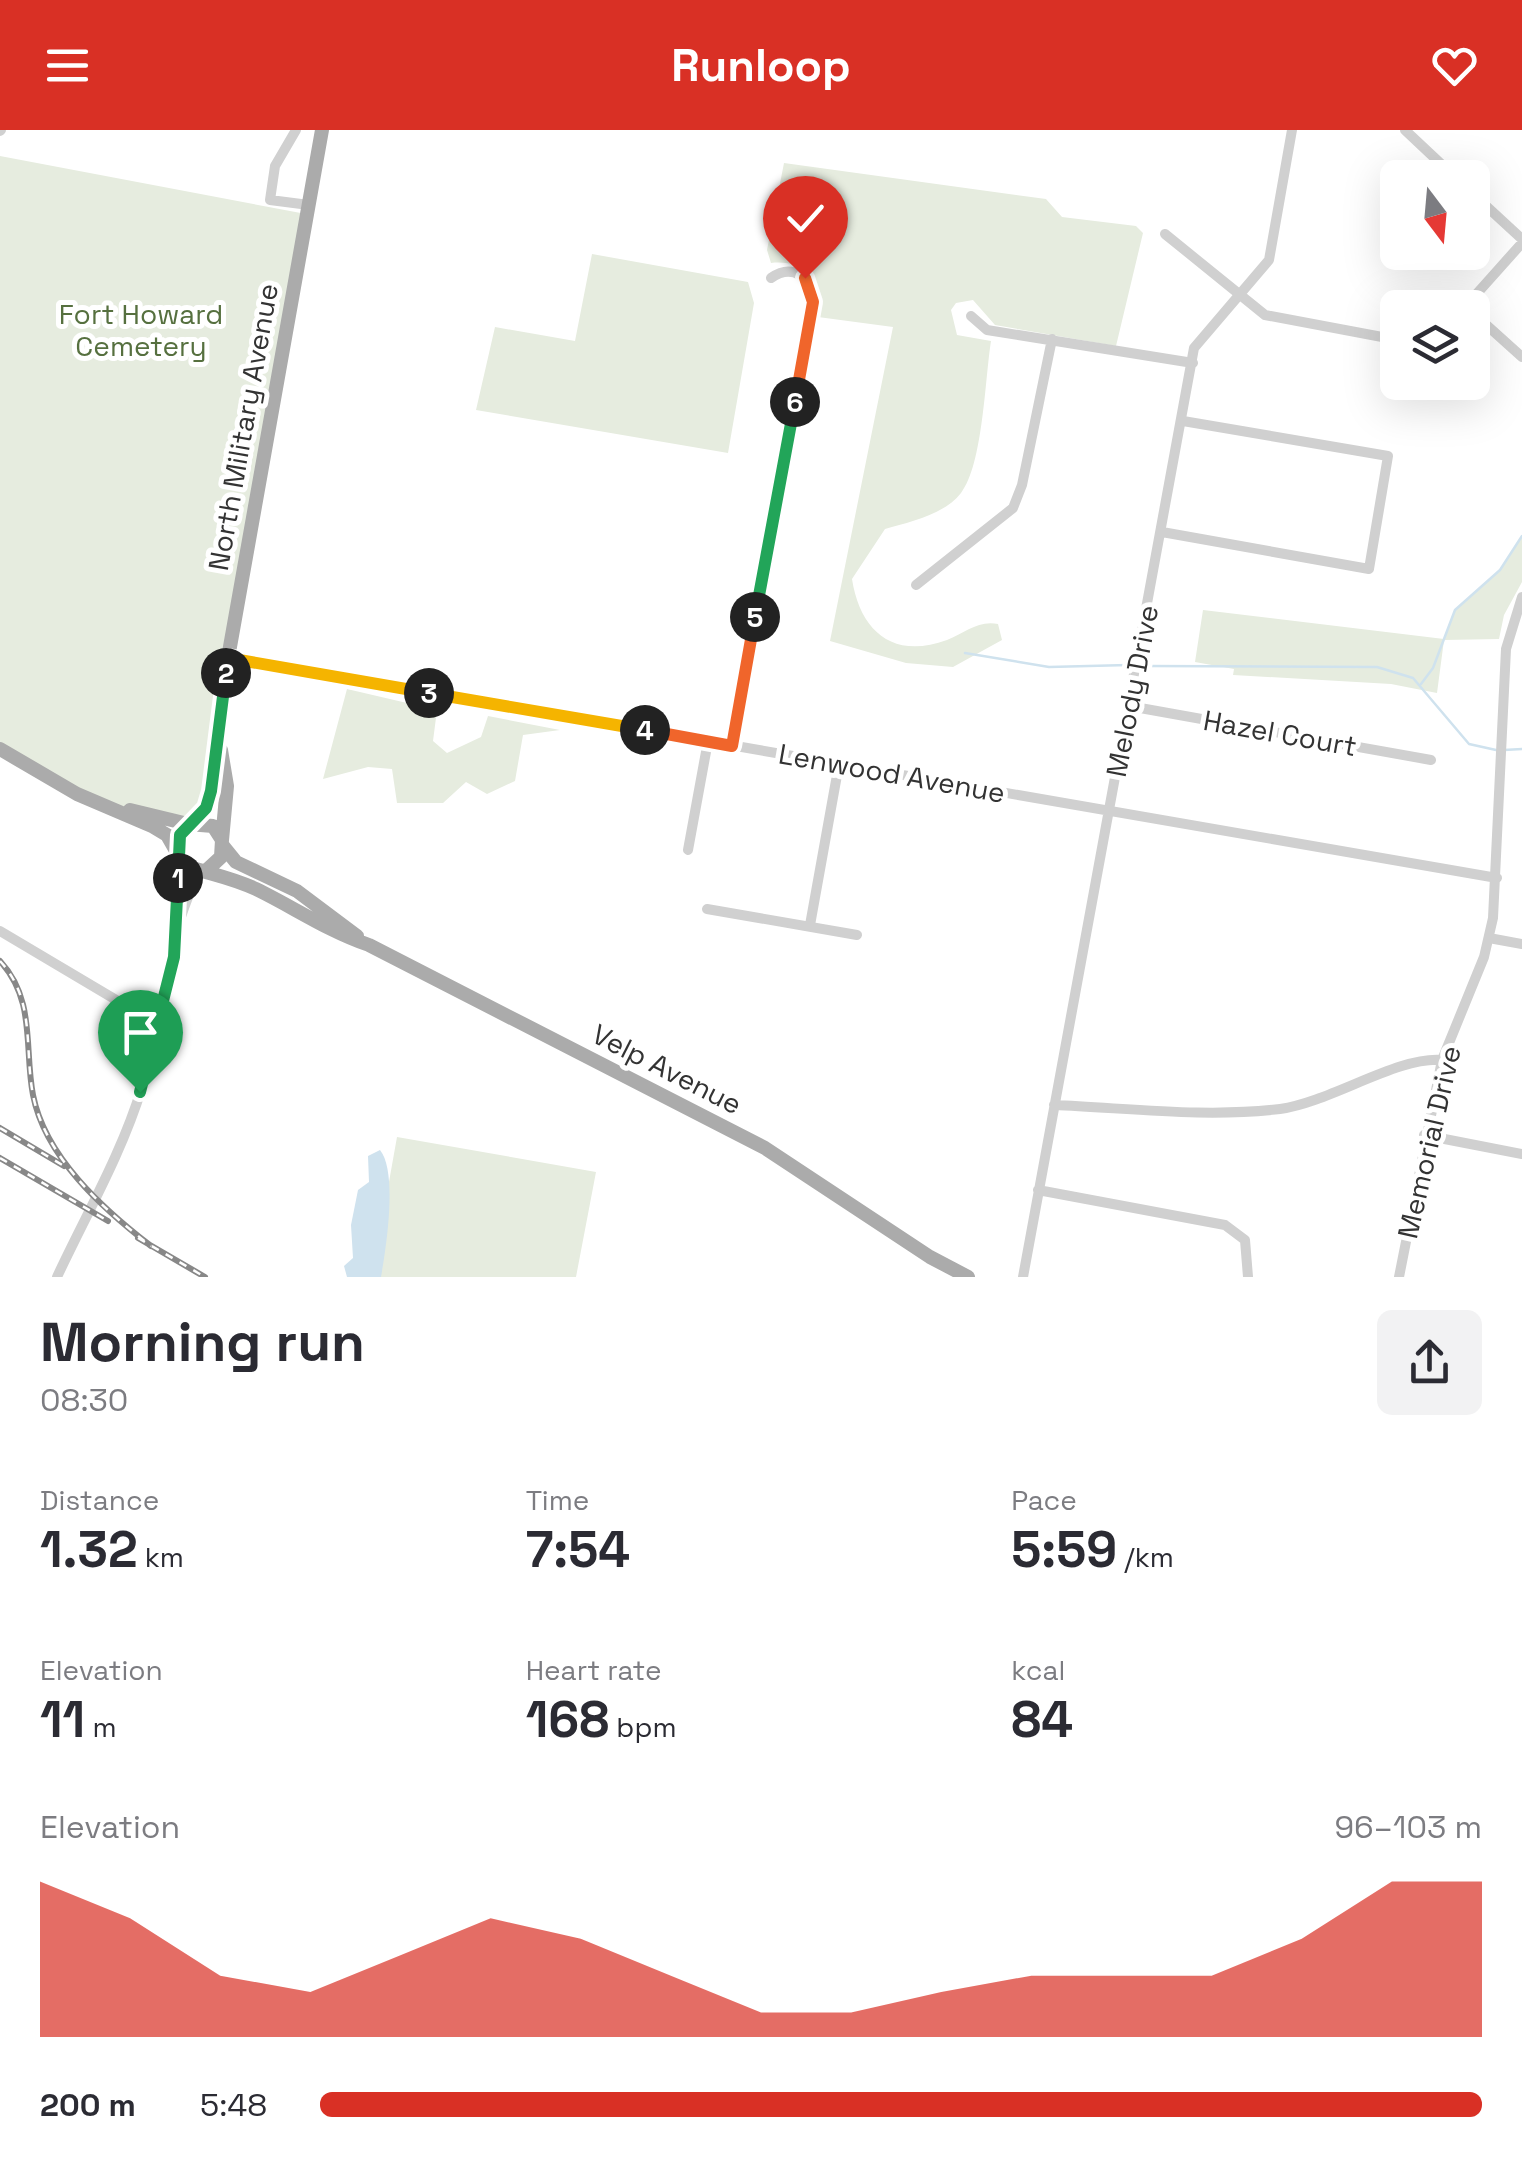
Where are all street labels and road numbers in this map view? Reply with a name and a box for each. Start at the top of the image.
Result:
street label: North Military Avenue [200,281,286,573]
street label: Melody Drive [1098,602,1166,780]
street label: Hazel Court [1201,702,1359,764]
street label: Lenwood Avenue [776,735,1008,811]
street label: Velp Avenue [586,1016,748,1122]
street label: Memorial Drive [1389,1042,1469,1242]

